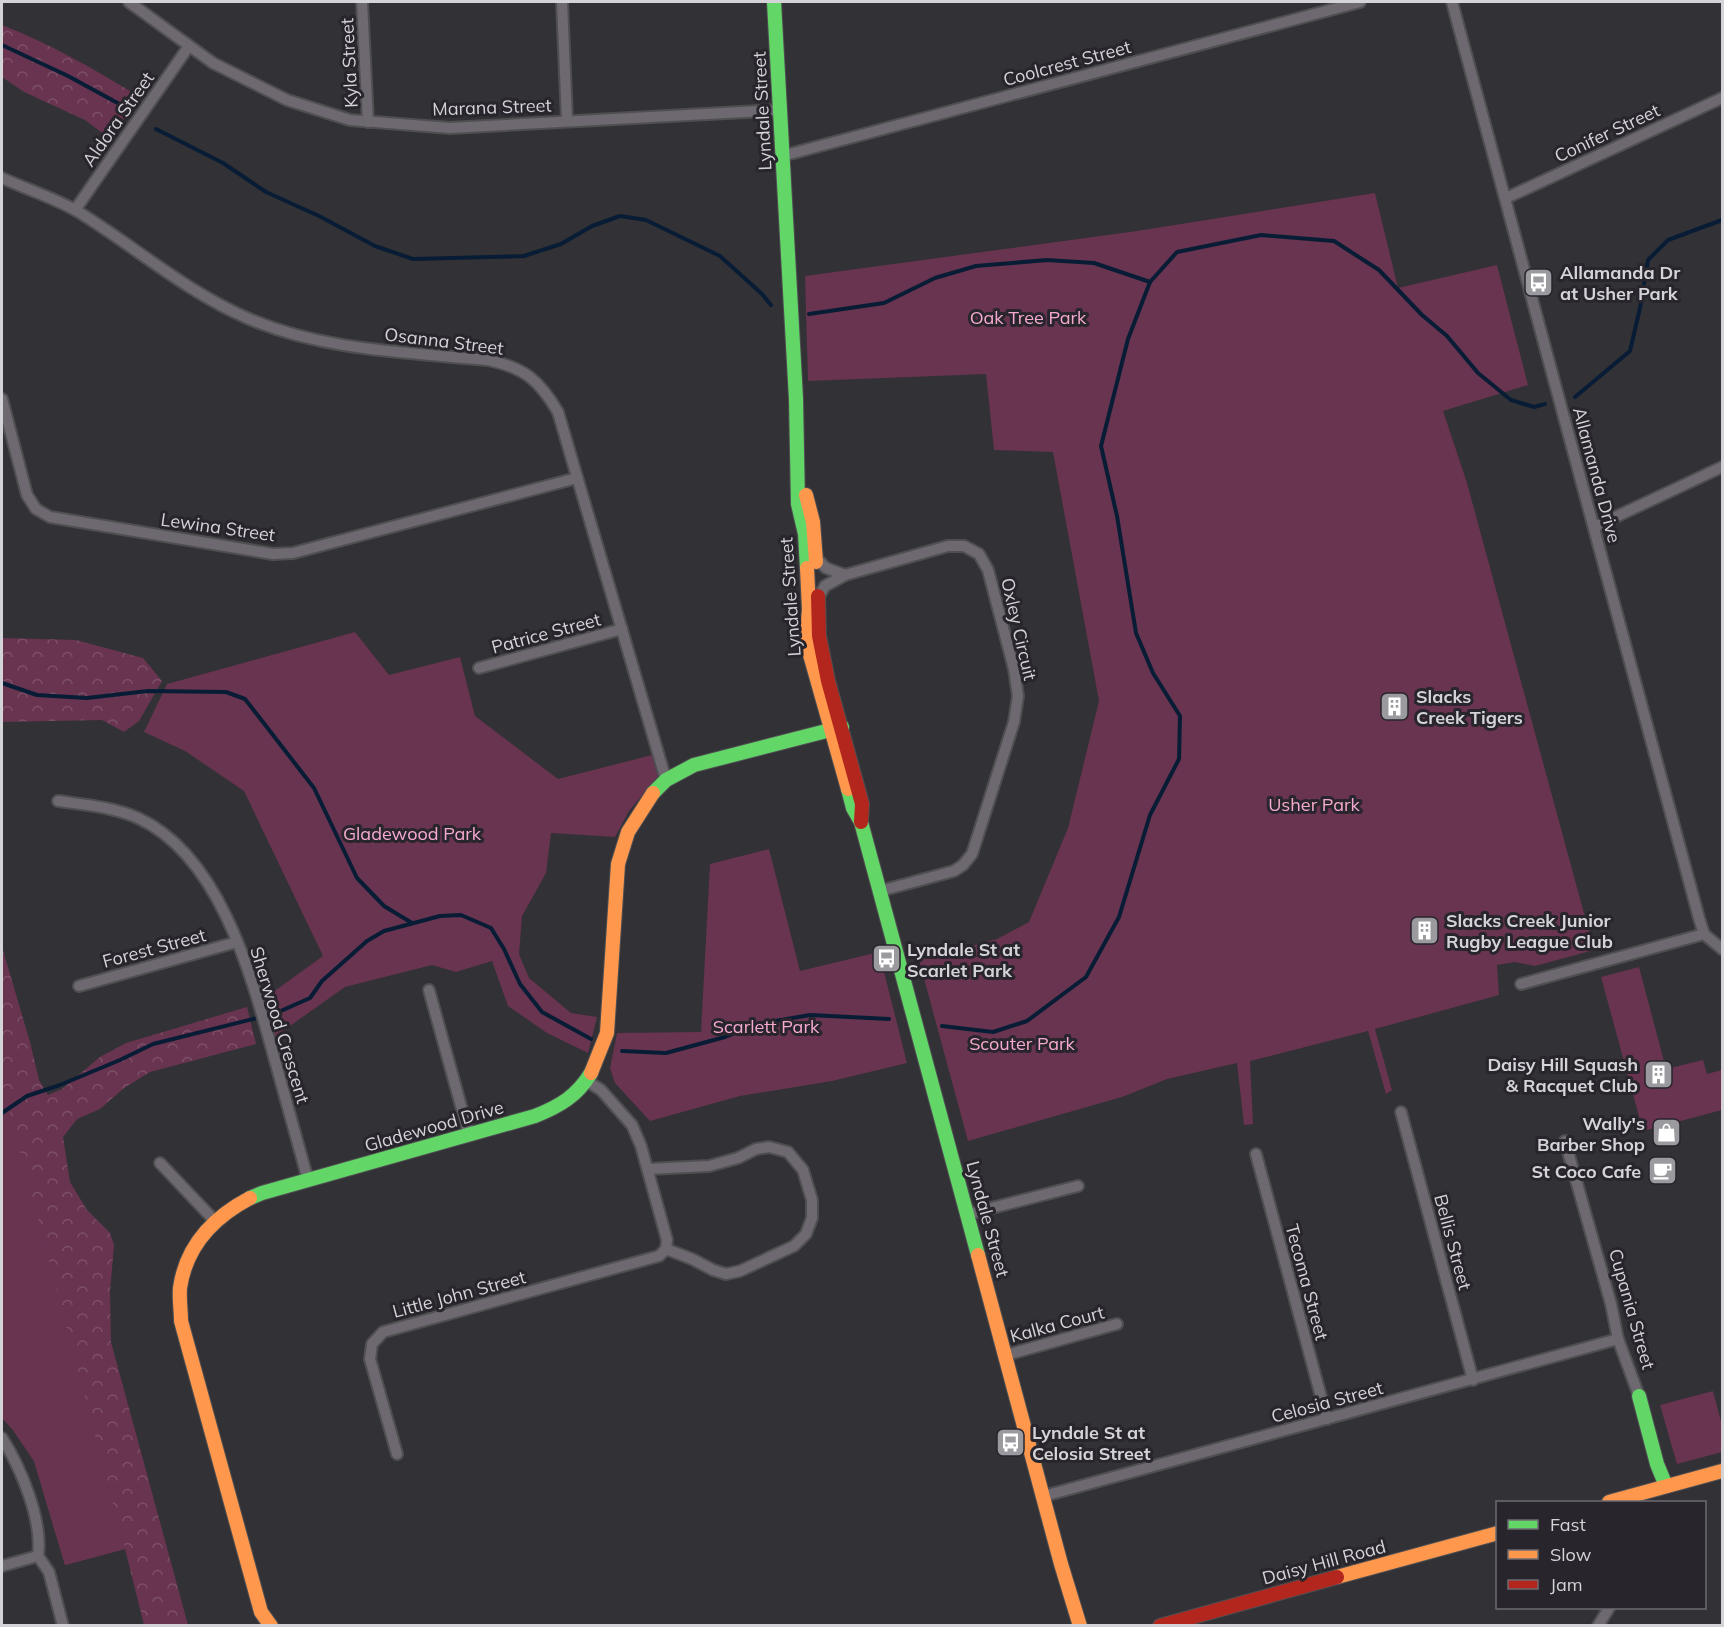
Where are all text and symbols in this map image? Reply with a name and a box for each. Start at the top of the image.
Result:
street label: Kyla Street [335,17,363,109]
street label: Coolcrest Street [1001,35,1133,91]
street label: Lyndale Street [747,51,777,171]
street label: Aldora Street [77,67,159,171]
street label: Marana Street [432,93,552,121]
street label: Conifer Street [1551,99,1663,167]
place label: Allamanda Dr at Usher Park [1560,261,1681,305]
bus stop icon: Allamanda Dr at Usher Park [1523,266,1555,298]
park label: Oak Tree Park [970,306,1087,329]
street label: Osanna Street [383,322,505,360]
street label: Allamanda Drive [1568,405,1626,545]
street label: Lewina Street [159,508,277,546]
street label: Lyndale Street [774,537,806,657]
street label: Oxley Circuit [996,575,1042,683]
street label: Patrice Street [489,607,603,659]
place label: Slacks Creek Tigers [1416,685,1523,729]
building icon: Slacks Creek Tigers [1379,690,1411,722]
park label: Usher Park [1268,793,1360,816]
park label: Gladewood Park [343,822,482,845]
place label: Slacks Creek Junior Rugby League Club [1446,909,1613,953]
building icon: Slacks Creek Junior Rugby League Club [1409,914,1441,946]
street label: Forest Street [100,923,208,973]
place label: Lyndale St at Scarlet Park [907,938,1020,982]
bus stop icon: Lyndale St at Scarlet Park [870,943,902,975]
street label: Sherwood Crescent [245,944,315,1106]
park label: Scarlett Park [713,1015,820,1038]
park label: Scouter Park [969,1032,1076,1055]
place label: Daisy Hill Squash & Racquet Club [1487,1053,1638,1097]
building icon: Daisy Hill Squash & Racquet Club [1643,1058,1675,1090]
street label: Gladewood Drive [362,1095,506,1157]
place label: Wally's Barber Shop [1537,1112,1645,1156]
shop icon: Wally's Barber Shop [1650,1117,1682,1149]
cafe icon: St Coco Cafe [1646,1155,1678,1187]
street label: Lyndale Street [961,1158,1015,1280]
place label: St Coco Cafe [1531,1160,1641,1183]
street label: Bellis Street [1429,1192,1477,1292]
street label: Tecoma Street [1280,1221,1334,1343]
street label: Cupania Street [1604,1246,1660,1372]
street label: Little John Street [390,1265,528,1323]
street label: Kalka Court [1007,1300,1107,1348]
street label: Celosia Street [1269,1376,1385,1428]
place label: Lyndale St at Celosia Street [1032,1421,1151,1465]
bus stop icon: Lyndale St at Celosia Street [995,1426,1027,1458]
legend [1496,1501,1706,1609]
text: Fast [1550,1513,1586,1536]
street label: Daisy Hill Road [1260,1534,1388,1590]
text: Slow [1550,1543,1592,1566]
text: Jam [1550,1573,1583,1596]

